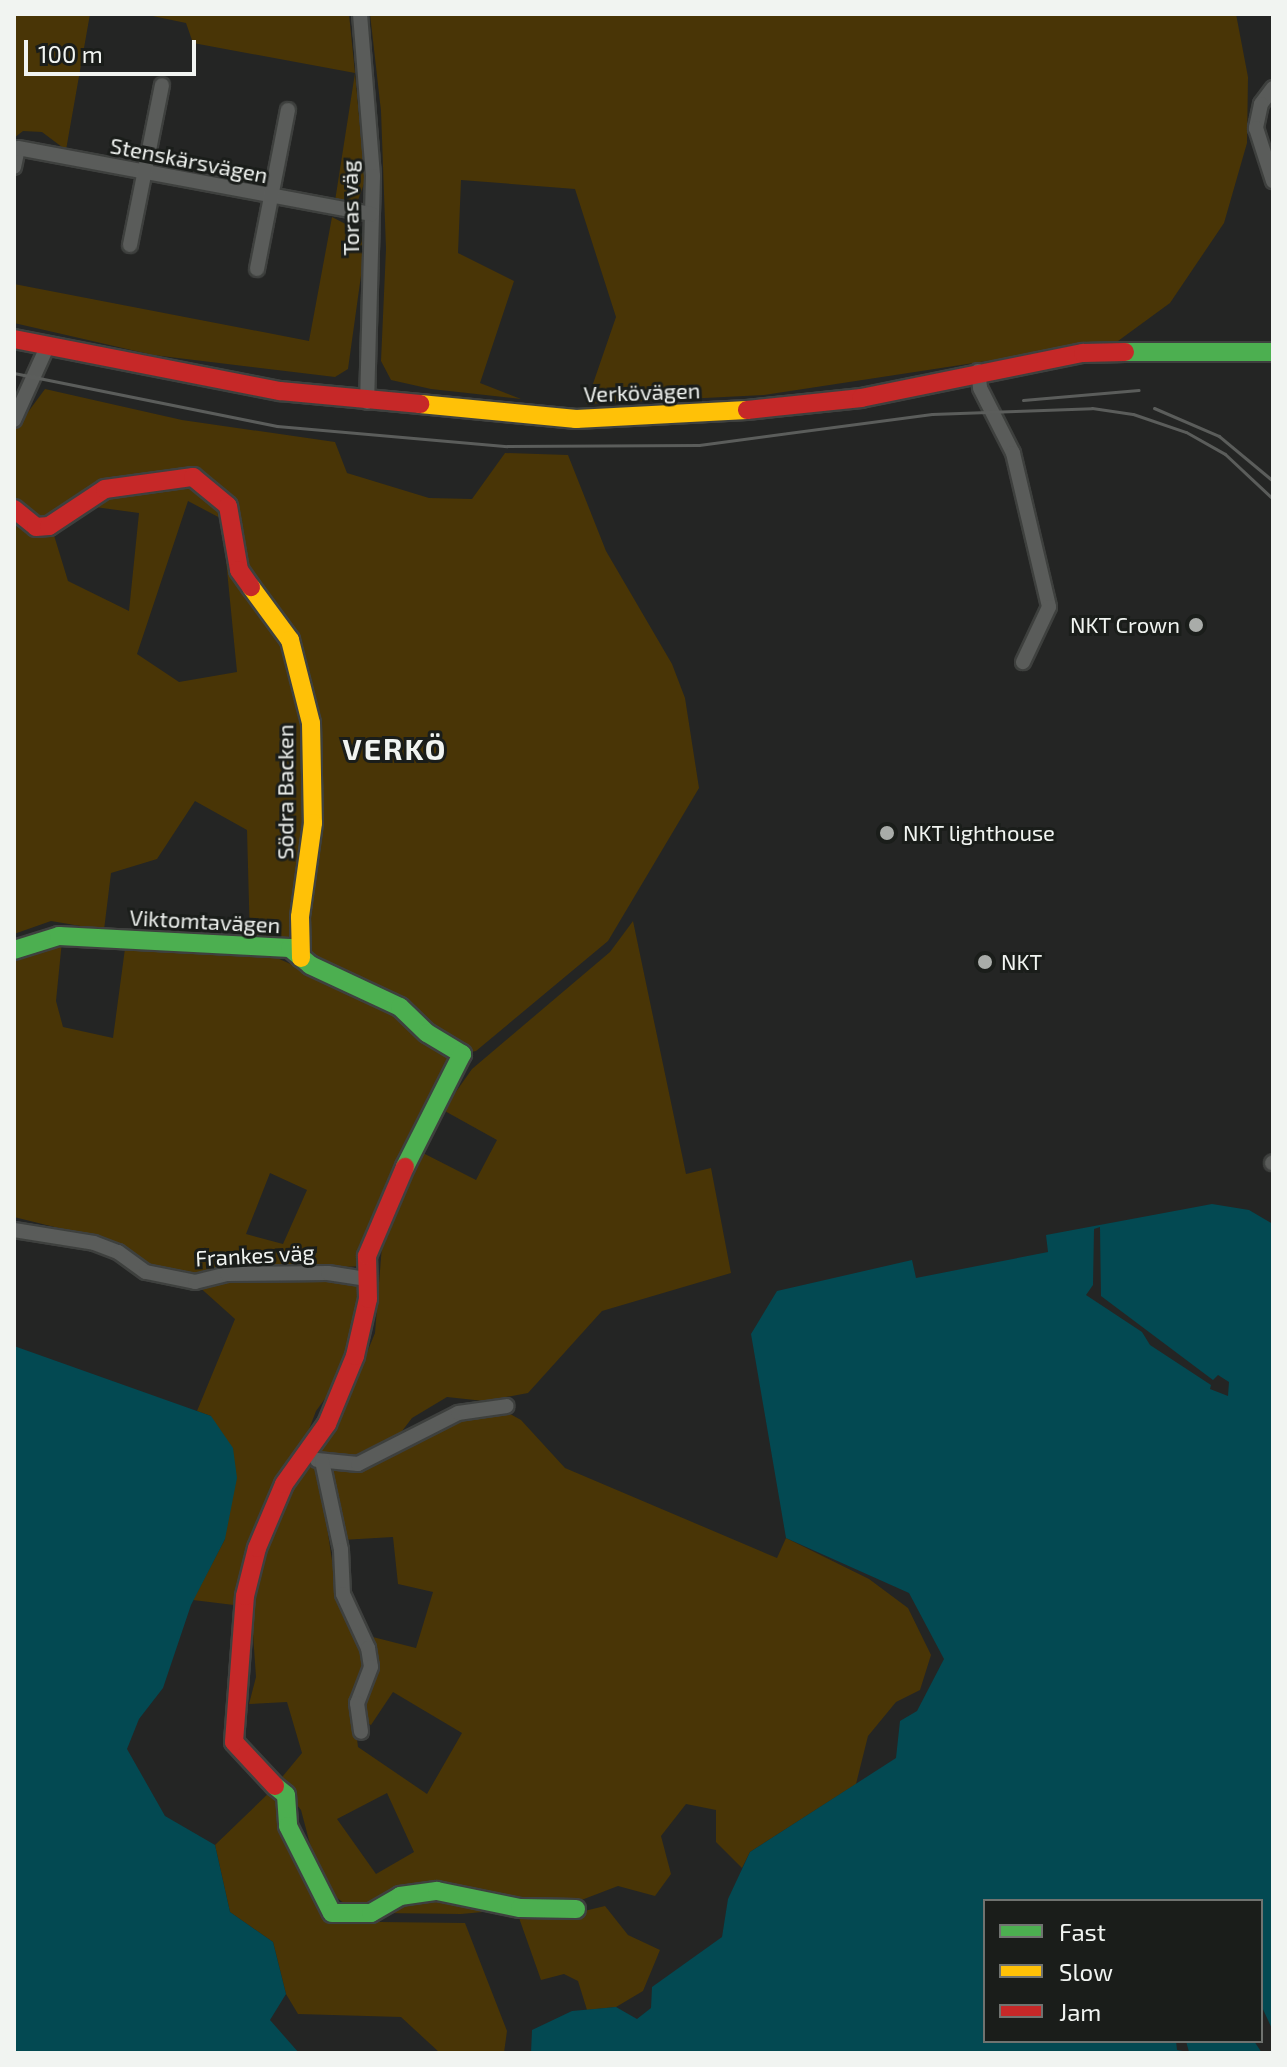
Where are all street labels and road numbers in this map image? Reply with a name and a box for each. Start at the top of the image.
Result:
street label: Stenskärsvägen [108,132,270,188]
street label: Toras väg [336,160,364,256]
street label: Verkövägen [583,377,701,407]
street label: Södra Backen [272,724,298,860]
street label: Viktomtavägen [129,904,281,938]
street label: Frankes väg [194,1239,316,1271]

